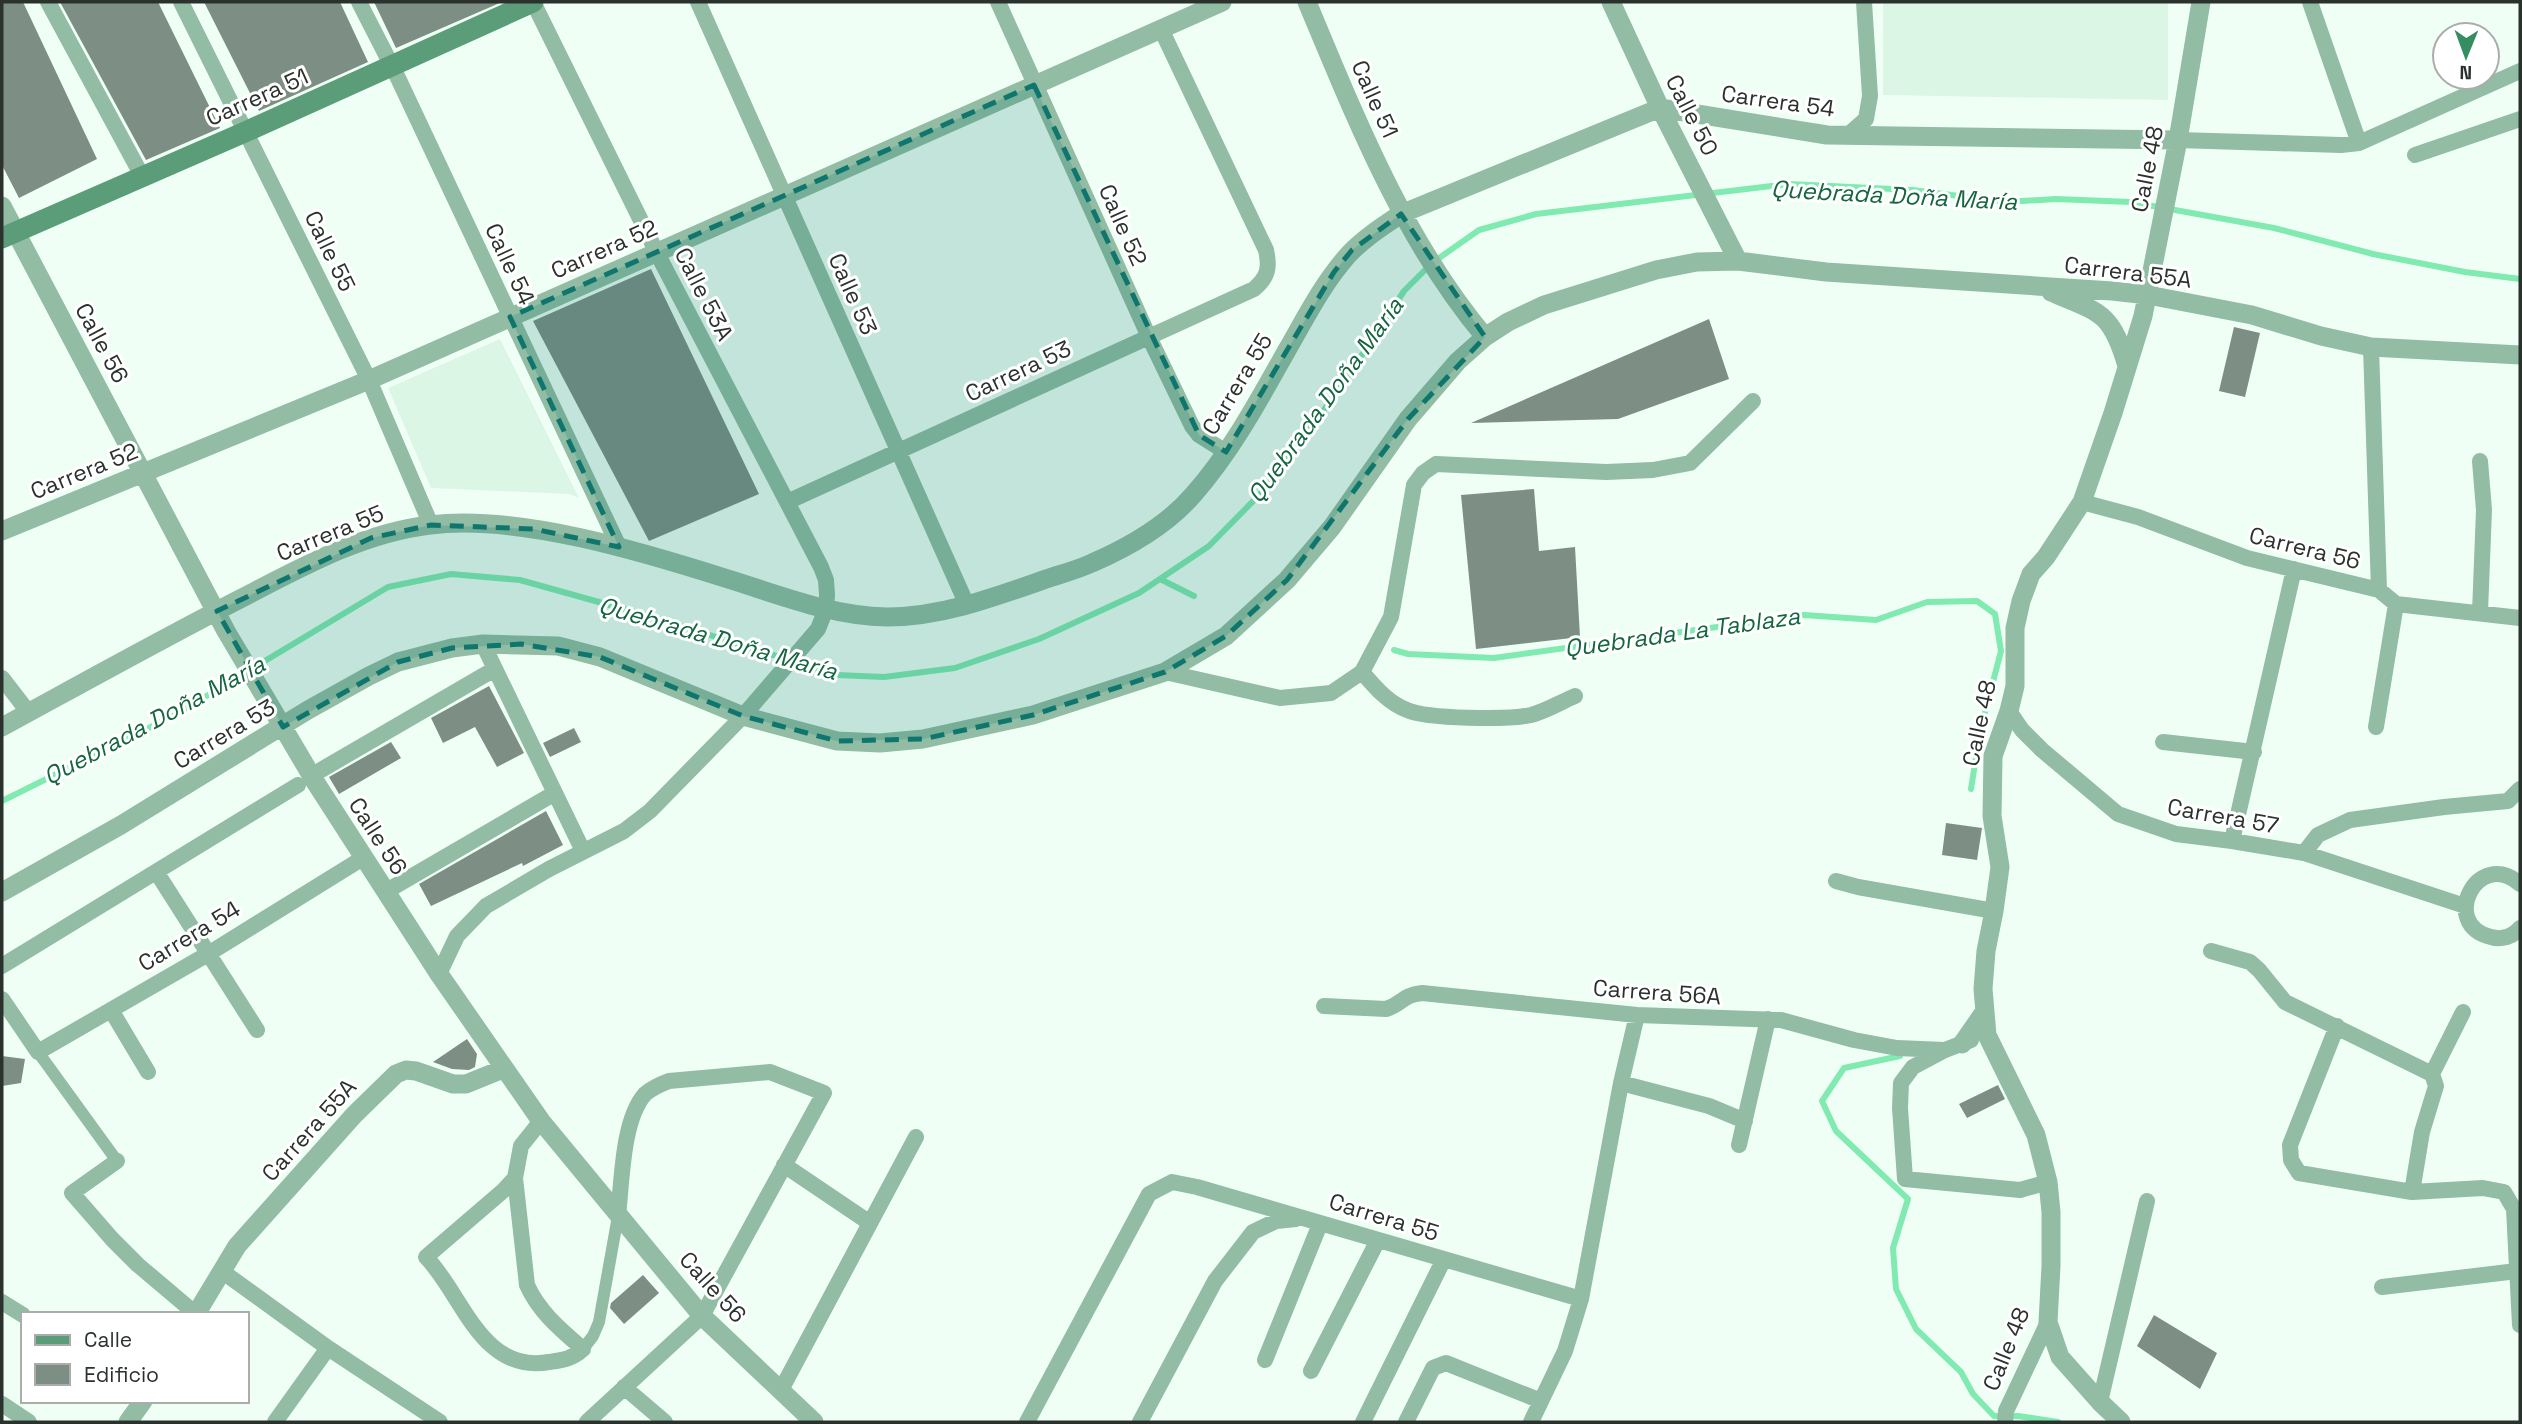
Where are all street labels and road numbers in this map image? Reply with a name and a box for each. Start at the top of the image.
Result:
street label: Calle 51 [1345,56,1405,142]
street label: Carrera 51 [201,61,313,133]
street label: Calle 50 [1659,69,1725,161]
street label: Carrera 54 [1719,78,1837,124]
street label: Calle 48 [2124,123,2170,215]
street label: Calle 52 [1092,180,1154,270]
street label: Calle 55 [298,206,362,296]
street label: Carrera 52 [546,212,662,286]
street label: Calle 54 [478,218,542,310]
street label: Calle 53A [668,242,740,346]
street label: Calle 53 [822,248,884,340]
street label: Carrera 55A [2063,249,2193,295]
street label: Calle 56 [68,298,136,388]
street label: Carrera 55 [1195,328,1279,440]
street label: Carrera 53 [960,333,1076,409]
street label: Carrera 52 [26,436,142,506]
street label: Carrera 55 [272,498,388,568]
street label: Carrera 56 [2246,520,2364,576]
street label: Calle 48 [1955,677,2003,769]
street label: Carrera 53 [168,692,280,776]
street label: Calle 56 [342,791,414,881]
street label: Carrera 57 [2165,791,2281,841]
street label: Carrera 54 [132,894,246,978]
street label: Carrera 56A [1592,973,1722,1011]
street label: Carrera 55A [255,1072,363,1188]
street label: Carrera 55 [1325,1186,1443,1248]
street label: Calle 56 [673,1245,753,1329]
street label: Calle 48 [1976,1303,2036,1395]

